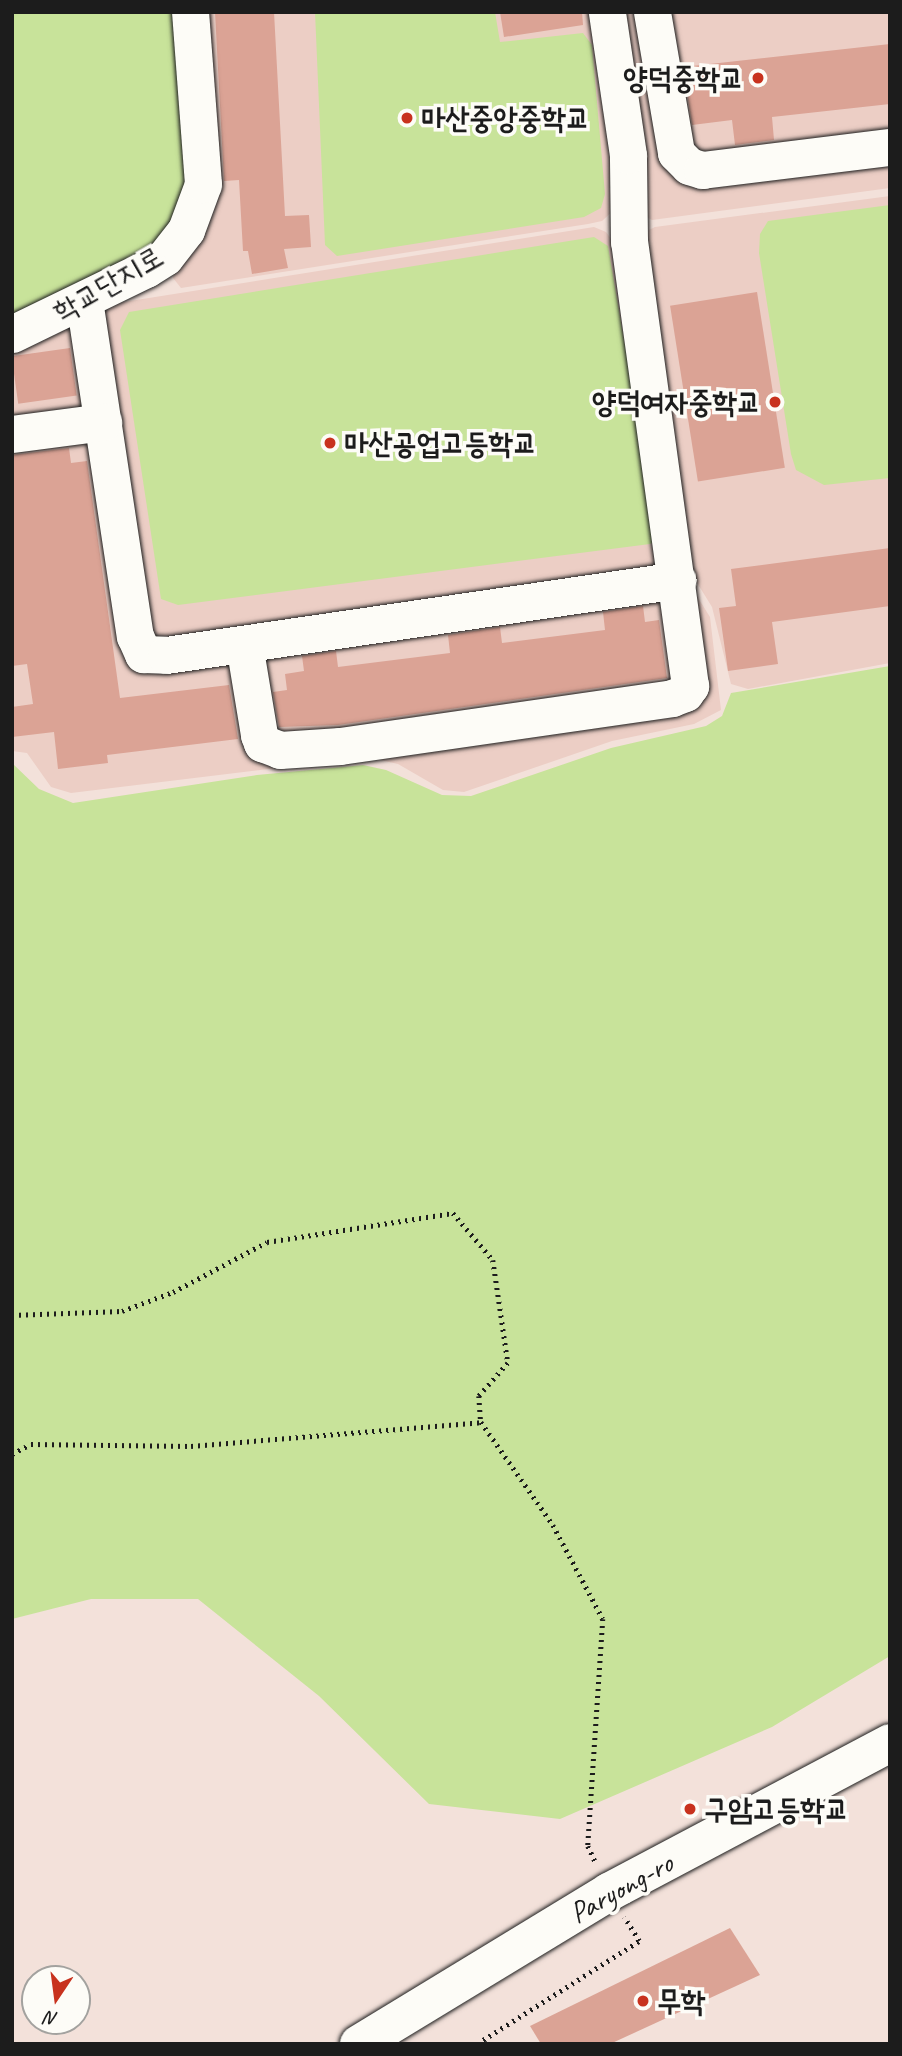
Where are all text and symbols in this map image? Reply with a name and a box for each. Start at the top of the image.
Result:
place label: 양덕중학교 [623,60,744,96]
marker: 양덕중학교 [750,70,766,86]
place label: 마산중앙중학교 [421,100,590,136]
marker: 마산중앙중학교 [399,110,415,126]
street label: 학교단지로 [47,238,169,330]
place label: 양덕여자중학교 [592,384,761,420]
marker: 양덕여자중학교 [767,394,783,410]
place label: 마산공업고등학교 [344,425,537,461]
marker: 마산공업고등학교 [322,435,338,451]
place label: 구암고등학교 [704,1791,849,1827]
marker: 구암고등학교 [682,1801,698,1817]
street label: Paryong-ro [563,1845,679,1931]
north arrow [21,1965,91,2035]
place label: 무학 [657,1983,705,2019]
marker: 무학 [635,1993,651,2009]
text: N [43,2005,60,2032]

